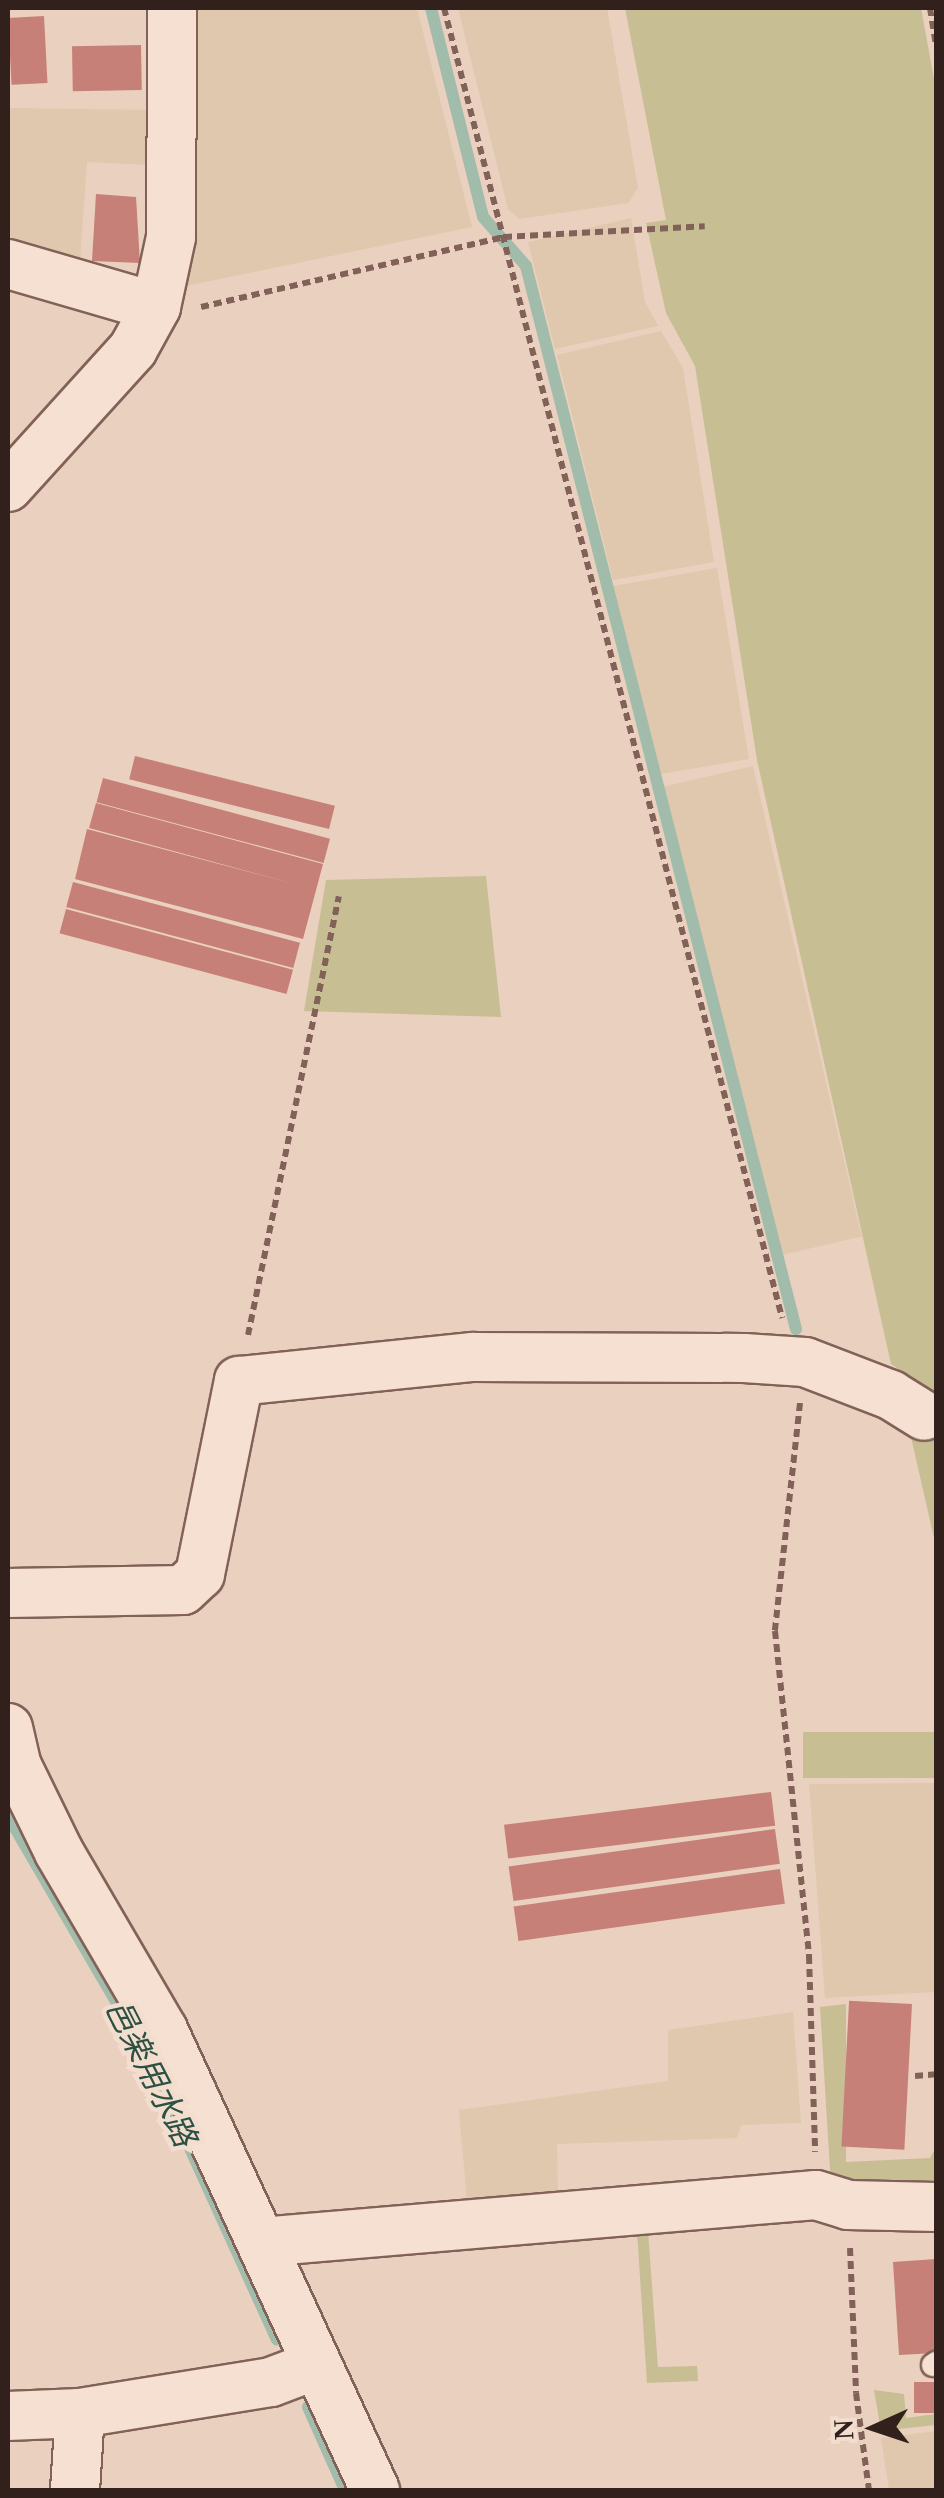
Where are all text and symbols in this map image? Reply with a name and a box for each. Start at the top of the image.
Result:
water label: 邑楽用水路 [98,1993,204,2153]
north arrow [824,2378,924,2478]
text: N [828,2419,860,2441]

